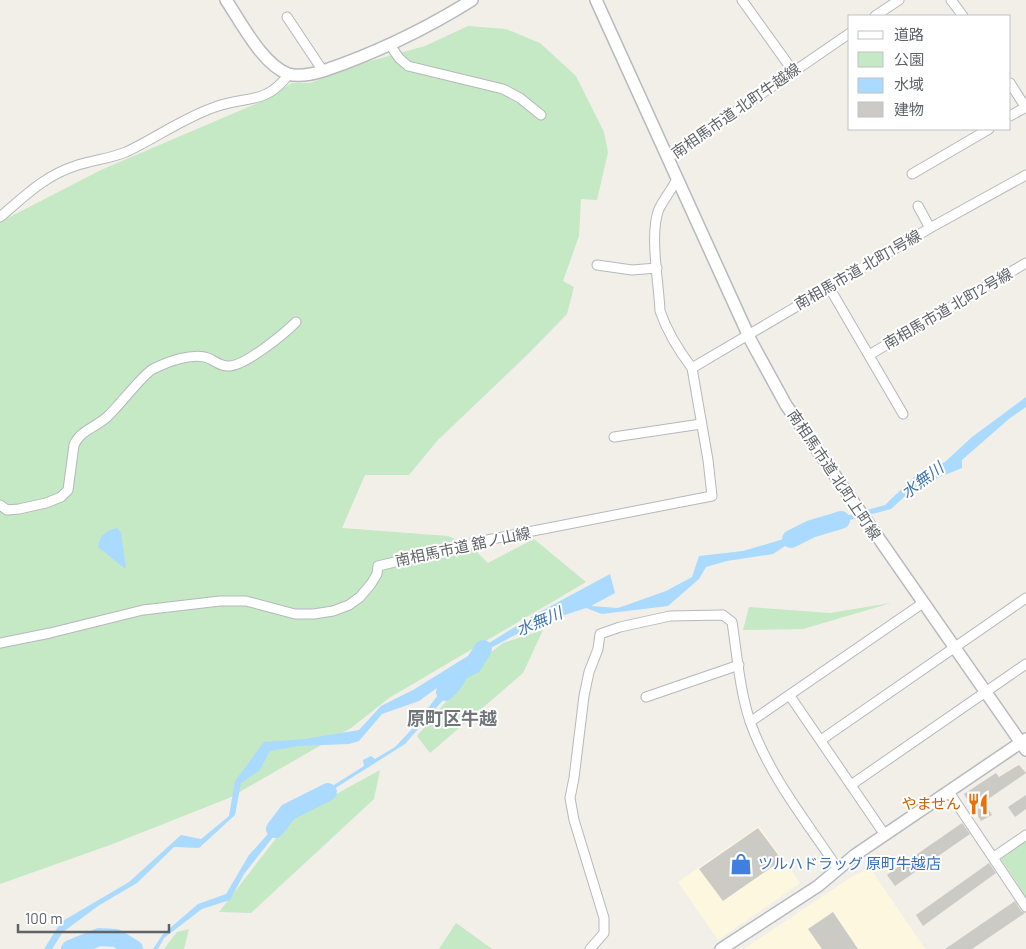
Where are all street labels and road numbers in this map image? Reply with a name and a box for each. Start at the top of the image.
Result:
street label: 南相馬市道 北町牛越線 [668,59,803,161]
street label: 南相馬市道 北町1号線 [791,226,924,313]
street label: 南相馬市道 北町2号線 [880,264,1015,352]
street label: 南相馬市道 北町上町線 [785,406,885,543]
street label: 南相馬市道 舘ノ山線 [393,523,532,569]

